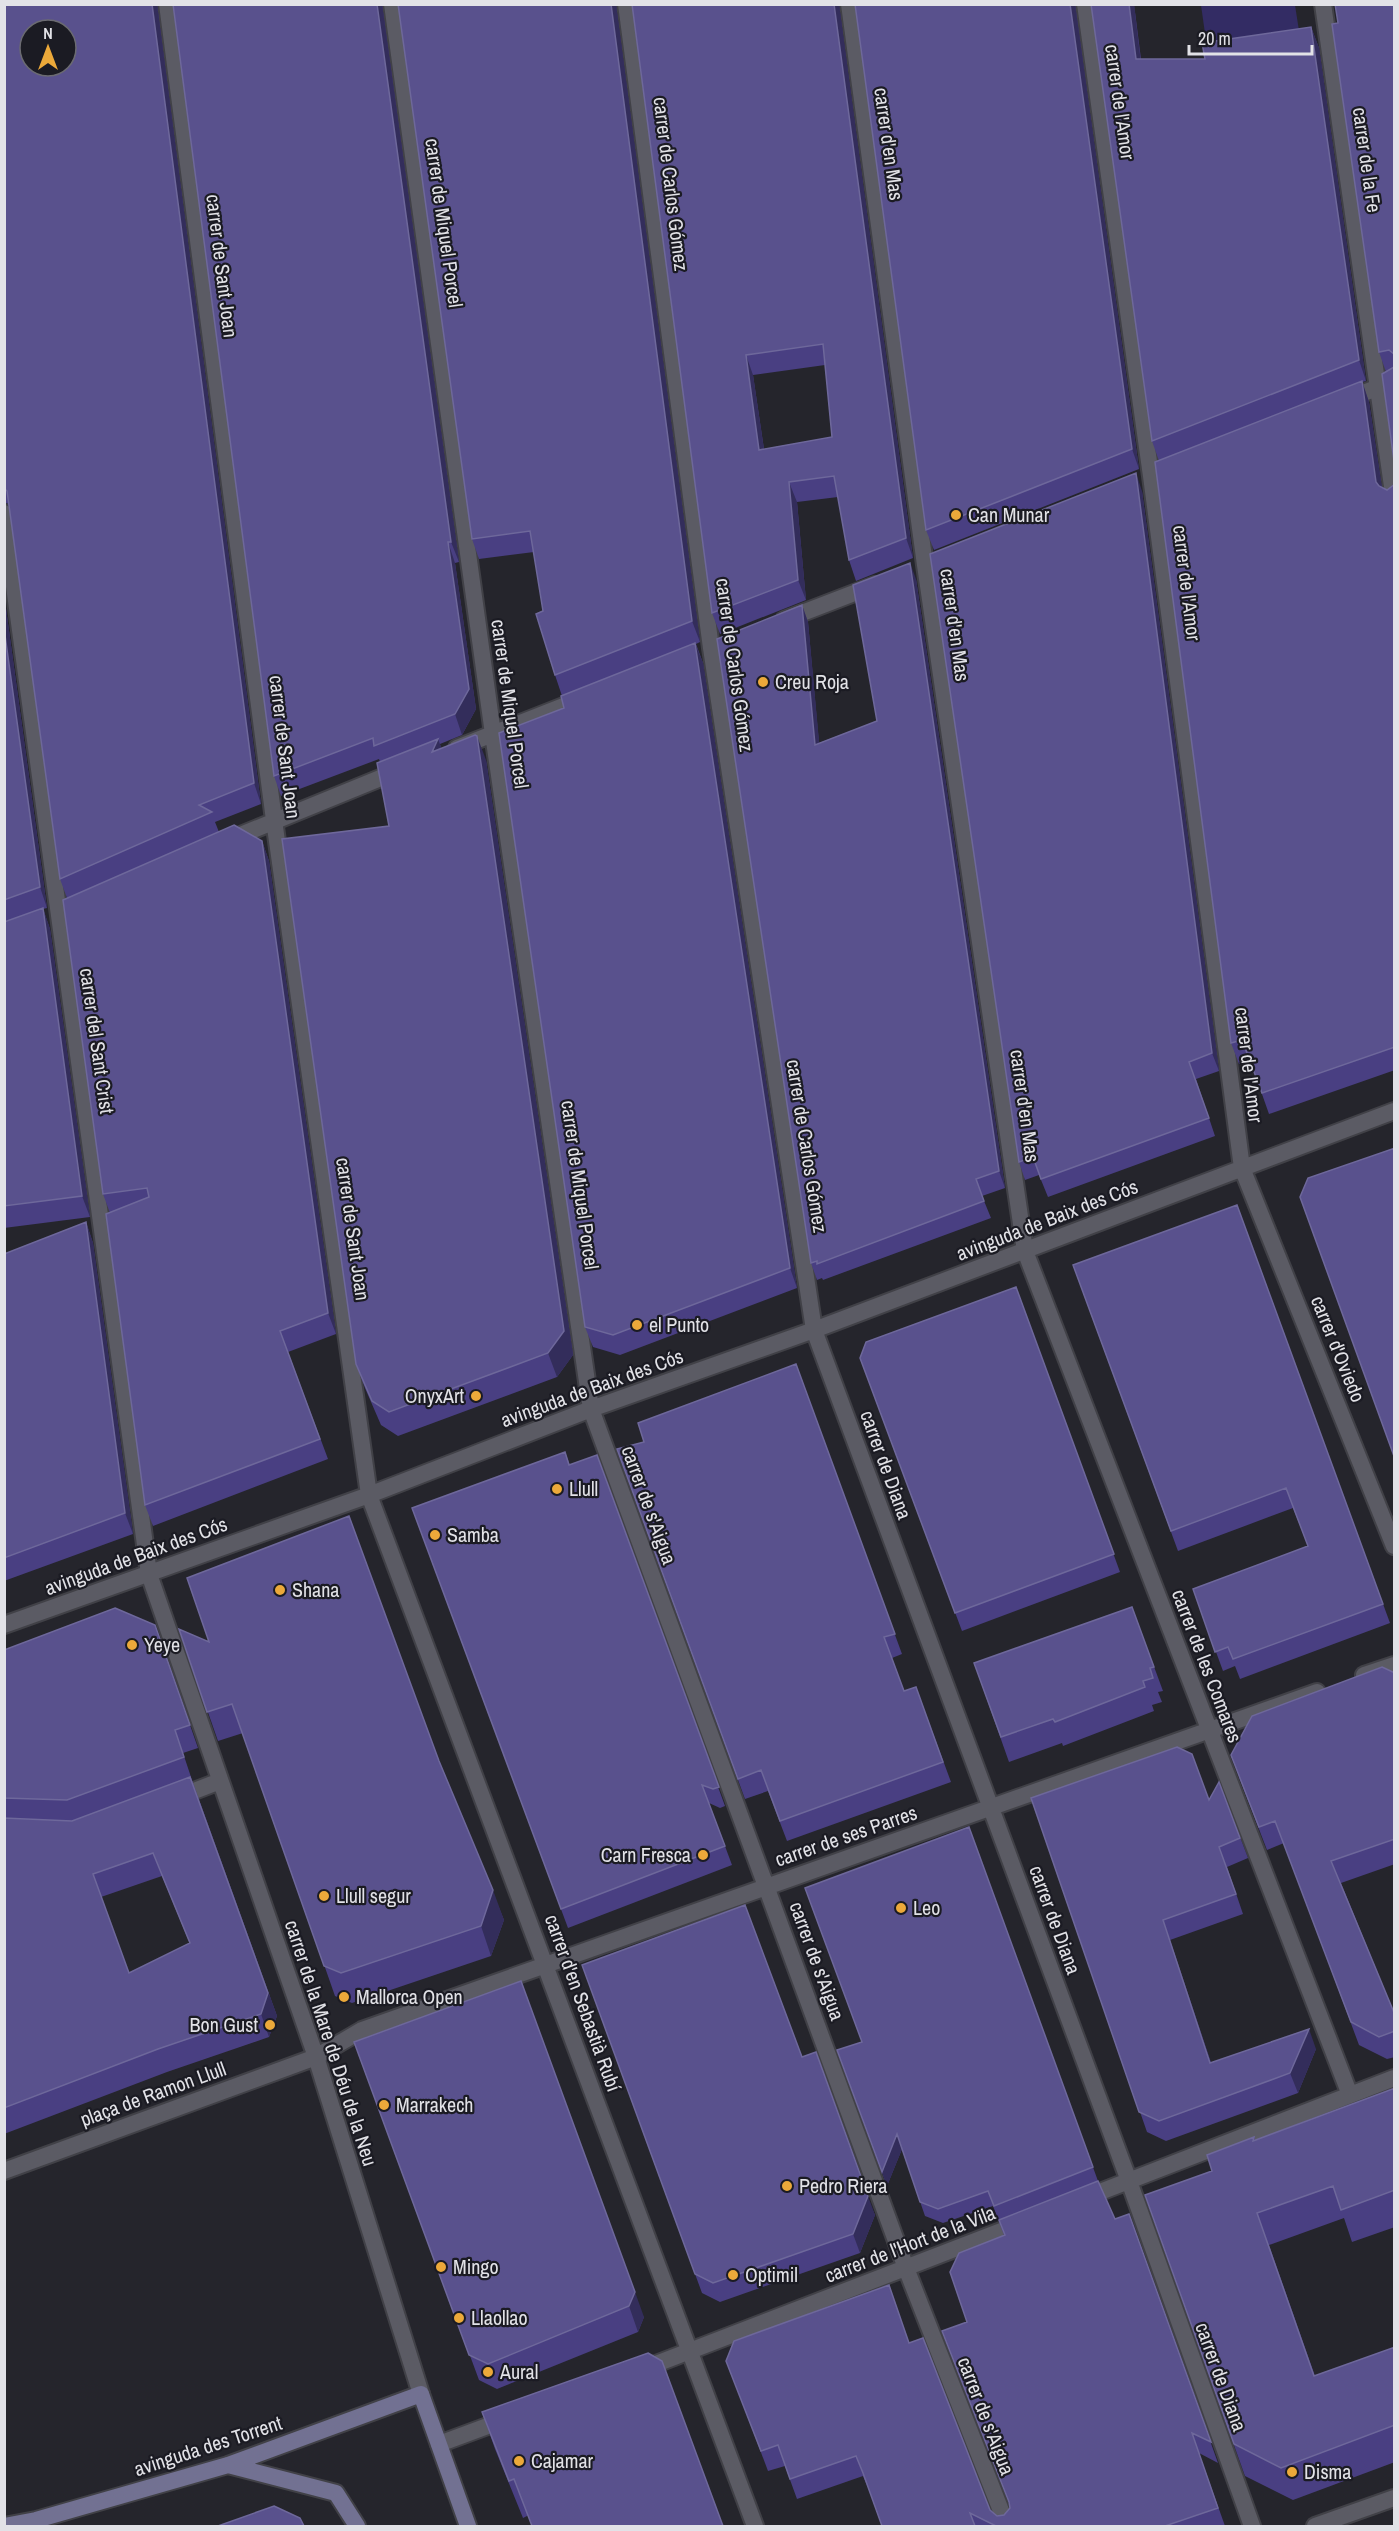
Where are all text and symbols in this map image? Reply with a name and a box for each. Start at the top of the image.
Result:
north arrow [18,18,78,78]
scale bar [1189,18,1312,56]
text: N [43,22,53,44]
text: 20 m [1198,26,1231,51]
street label: carrer de l'Amor [1099,43,1142,162]
street label: carrer d'en Mas [868,86,911,202]
street label: carrer de Carlos Gómez [647,95,696,272]
street label: carrer de la Fe [1347,106,1388,214]
street label: carrer de Miquel Porcel [419,137,470,309]
street label: carrer de Sant Joan [200,193,245,339]
place label: Can Munar [968,501,1050,528]
marker: Can Munar [949,508,963,522]
street label: carrer de l'Amor [1167,524,1208,643]
street label: carrer d'en Mas [934,567,977,683]
street label: carrer de Carlos Gómez [710,576,761,753]
street label: carrer de Miquel Porcel [485,618,536,790]
place label: Creu Roja [775,668,849,695]
street label: carrer de Sant Joan [263,674,308,820]
marker: Creu Roja [756,675,770,689]
street label: carrer del Sant Crist [74,966,121,1116]
street label: carrer de l'Amor [1229,1006,1270,1125]
street label: carrer d'en Mas [1004,1048,1047,1164]
street label: carrer de Carlos Gómez [780,1057,835,1234]
street label: carrer de Miquel Porcel [555,1099,606,1271]
street label: carrer de Sant Joan [330,1156,377,1302]
street label: avinguda de Baix des Cós [952,1172,1141,1267]
street label: carrer d'Oviedo [1305,1292,1372,1406]
place label: el Punto [649,1311,709,1338]
marker: el Punto [630,1318,644,1332]
street label: avinguda de Baix des Cós [497,1342,687,1433]
place label: OnyxArt [405,1382,464,1409]
marker: OnyxArt [469,1389,483,1403]
street label: carrer de Diana [854,1407,919,1523]
street label: carrer de s'Aigua [616,1442,683,1568]
place label: Llull [569,1475,598,1502]
marker: Llull [550,1482,564,1496]
street label: avinguda de Baix des Cós [41,1510,231,1601]
place label: Samba [447,1521,499,1548]
marker: Samba [428,1528,442,1542]
place label: Shana [292,1576,339,1603]
marker: Shana [273,1583,287,1597]
street label: carrer de les Comares [1166,1585,1249,1746]
place label: Yeye [144,1631,180,1658]
marker: Yeye [125,1638,139,1652]
street label: carrer de ses Parres [771,1799,920,1872]
place label: Carn Fresca [601,1841,691,1868]
marker: Carn Fresca [696,1848,710,1862]
street label: carrer de Diana [1023,1862,1088,1978]
place label: Llull segur [336,1882,411,1909]
marker: Llull segur [317,1889,331,1903]
place label: Leo [913,1894,940,1921]
street label: carrer de s'Aigua [784,1898,851,2024]
marker: Leo [894,1901,908,1915]
street label: carrer d'en Sebastià Rubí [539,1911,628,2095]
street label: carrer de la Mare de Déu de la Neu [279,1916,384,2169]
place label: Mallorca Open [356,1983,463,2010]
marker: Mallorca Open [337,1990,351,2004]
place label: Bon Gust [190,2011,258,2038]
marker: Bon Gust [263,2018,277,2032]
street label: plaça de Ramon Llull [76,2055,229,2132]
place label: Marrakech [396,2091,473,2118]
marker: Marrakech [377,2098,391,2112]
place label: Pedro Riera [799,2172,887,2199]
marker: Pedro Riera [780,2179,794,2193]
street label: carrer de l'Hort de la Vila [821,2199,999,2288]
place label: Mingo [453,2253,499,2280]
marker: Mingo [434,2260,448,2274]
place label: Optimil [745,2261,798,2288]
marker: Optimil [726,2268,740,2282]
place label: Llaollao [471,2304,528,2331]
marker: Llaollao [452,2311,466,2325]
street label: carrer de Diana [1189,2319,1254,2435]
street label: carrer de s'Aigua [952,2353,1021,2479]
place label: Aural [499,2358,538,2385]
marker: Aural [481,2365,495,2379]
street label: avinguda des Torrent [131,2409,286,2482]
place label: Cajamar [531,2447,594,2474]
marker: Cajamar [512,2454,526,2468]
place label: Disma [1304,2458,1351,2485]
marker: Disma [1285,2465,1299,2479]

